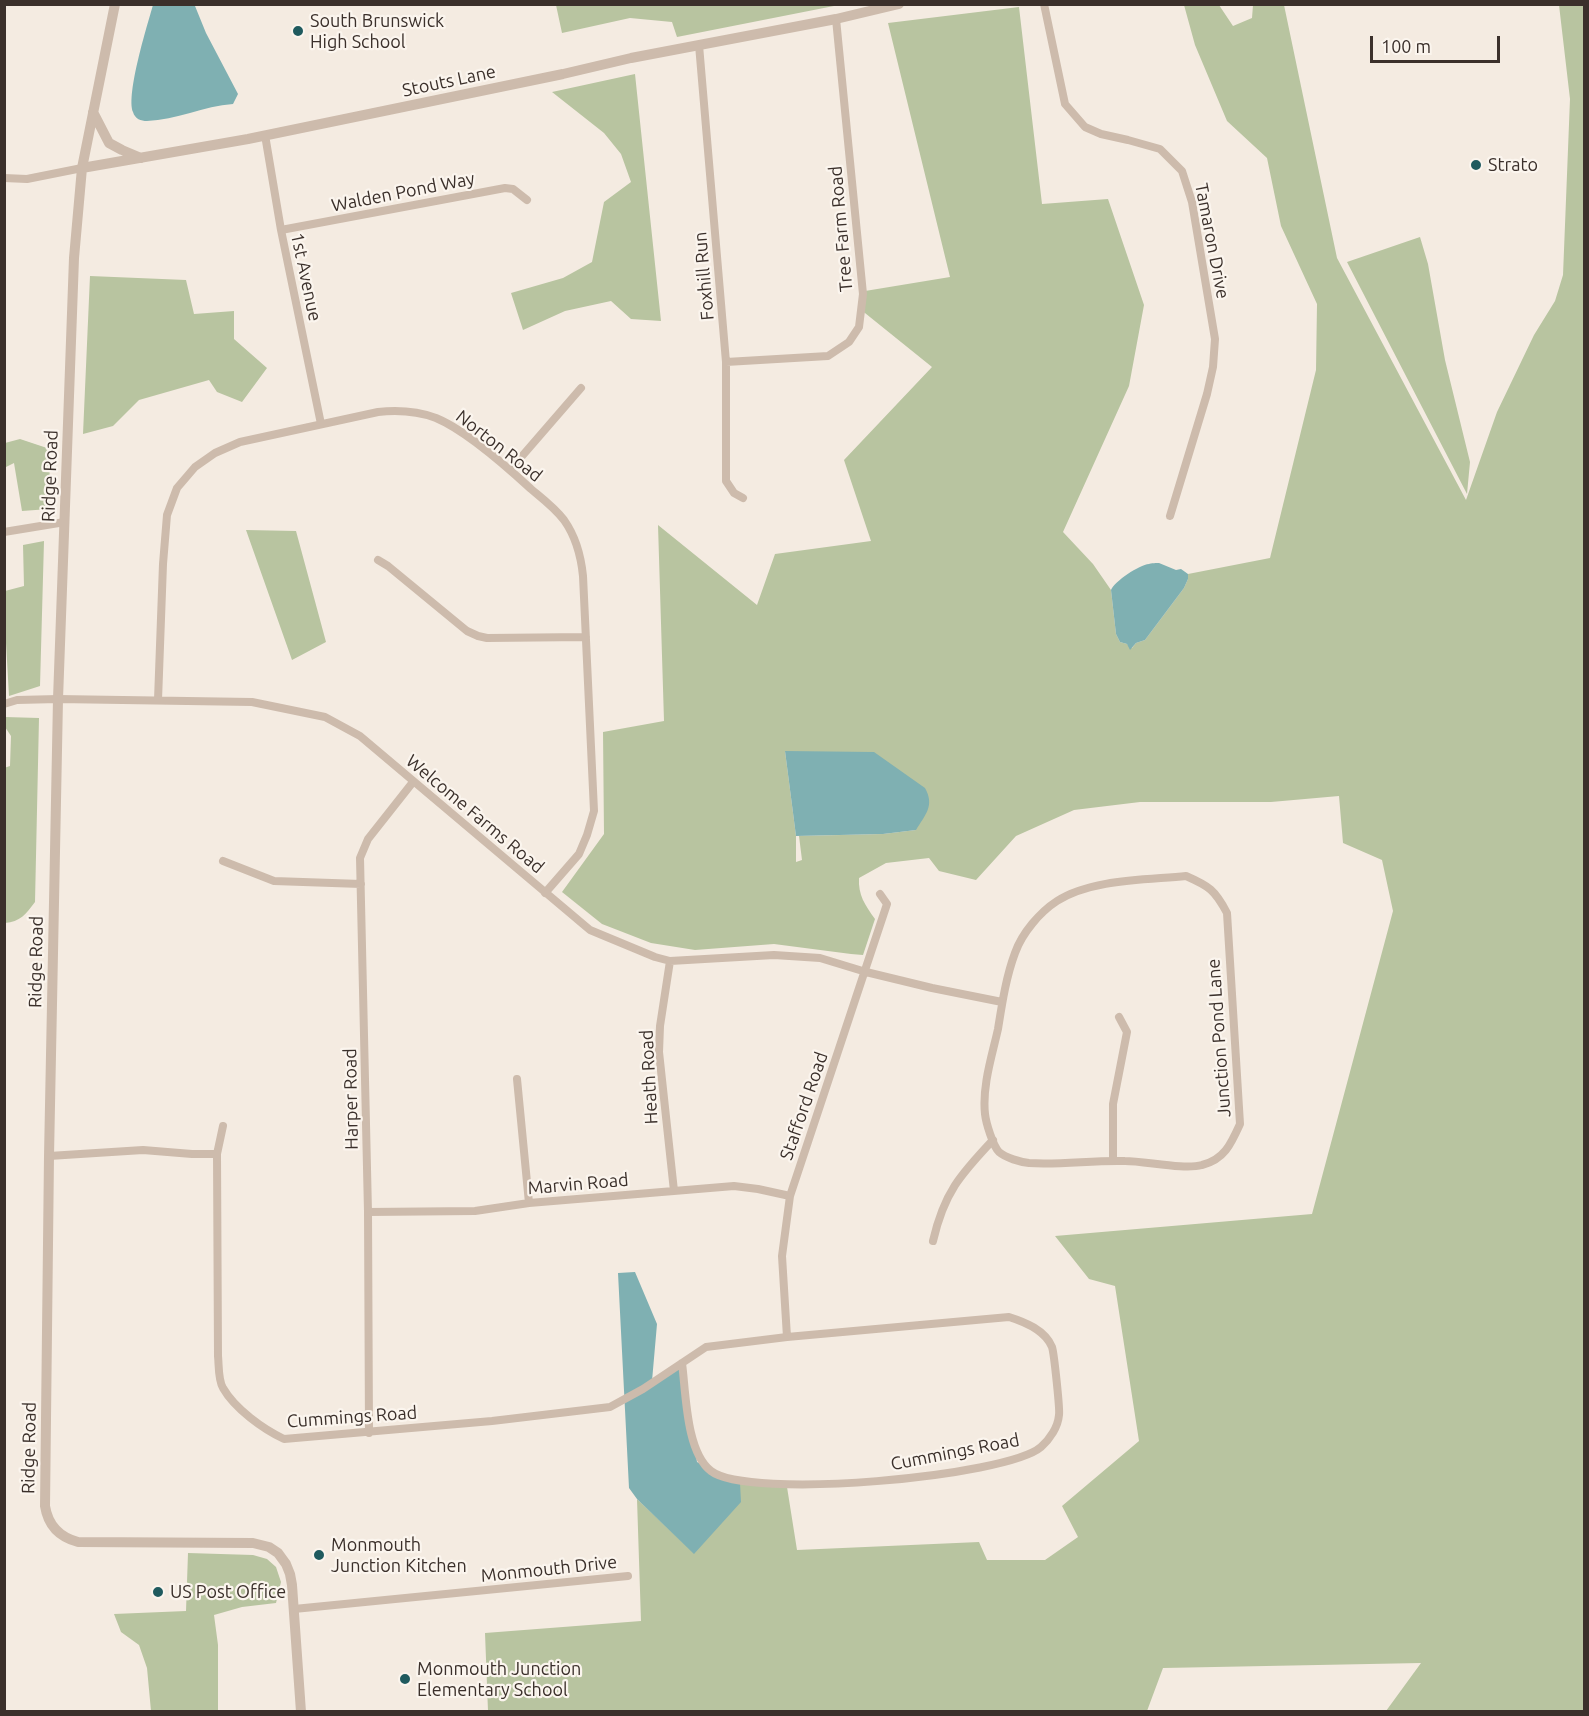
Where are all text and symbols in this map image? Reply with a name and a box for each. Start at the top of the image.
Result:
place label: South Brunswick High School [310,10,444,52]
marker: South Brunswick High School [291,24,305,38]
scale bar [1373,24,1504,62]
text: 100 m [1381,36,1431,56]
street label: Stouts Lane [400,61,498,101]
place label: Strato [1488,154,1538,176]
marker: Strato [1469,158,1483,172]
street label: Tree Farm Road [825,165,857,293]
street label: Walden Pond Way [330,168,476,216]
street label: Tamaron Drive [1190,181,1234,301]
street label: 1st Avenue [286,231,326,323]
street label: Foxhill Run [689,231,719,321]
street label: Norton Road [452,406,546,486]
street label: Ridge Road [38,430,62,522]
street label: Welcome Farms Road [402,750,548,878]
street label: Ridge Road [24,916,48,1008]
street label: Junction Pond Lane [1203,958,1235,1118]
street label: Heath Road [636,1029,662,1125]
street label: Harper Road [339,1048,363,1150]
street label: Stafford Road [775,1049,833,1163]
street label: Marvin Road [527,1169,629,1199]
street label: Ridge Road [17,1402,41,1494]
street label: Cummings Road [286,1402,418,1432]
street label: Cummings Road [889,1429,1021,1475]
place label: Monmouth Junction Kitchen [331,1534,467,1576]
marker: Monmouth Junction Kitchen [312,1548,326,1562]
street label: Monmouth Drive [480,1551,618,1587]
place label: US Post Office [170,1581,286,1603]
marker: US Post Office [151,1585,165,1599]
place label: Monmouth Junction Elementary School [417,1658,581,1700]
marker: Monmouth Junction Elementary School [398,1672,412,1686]

